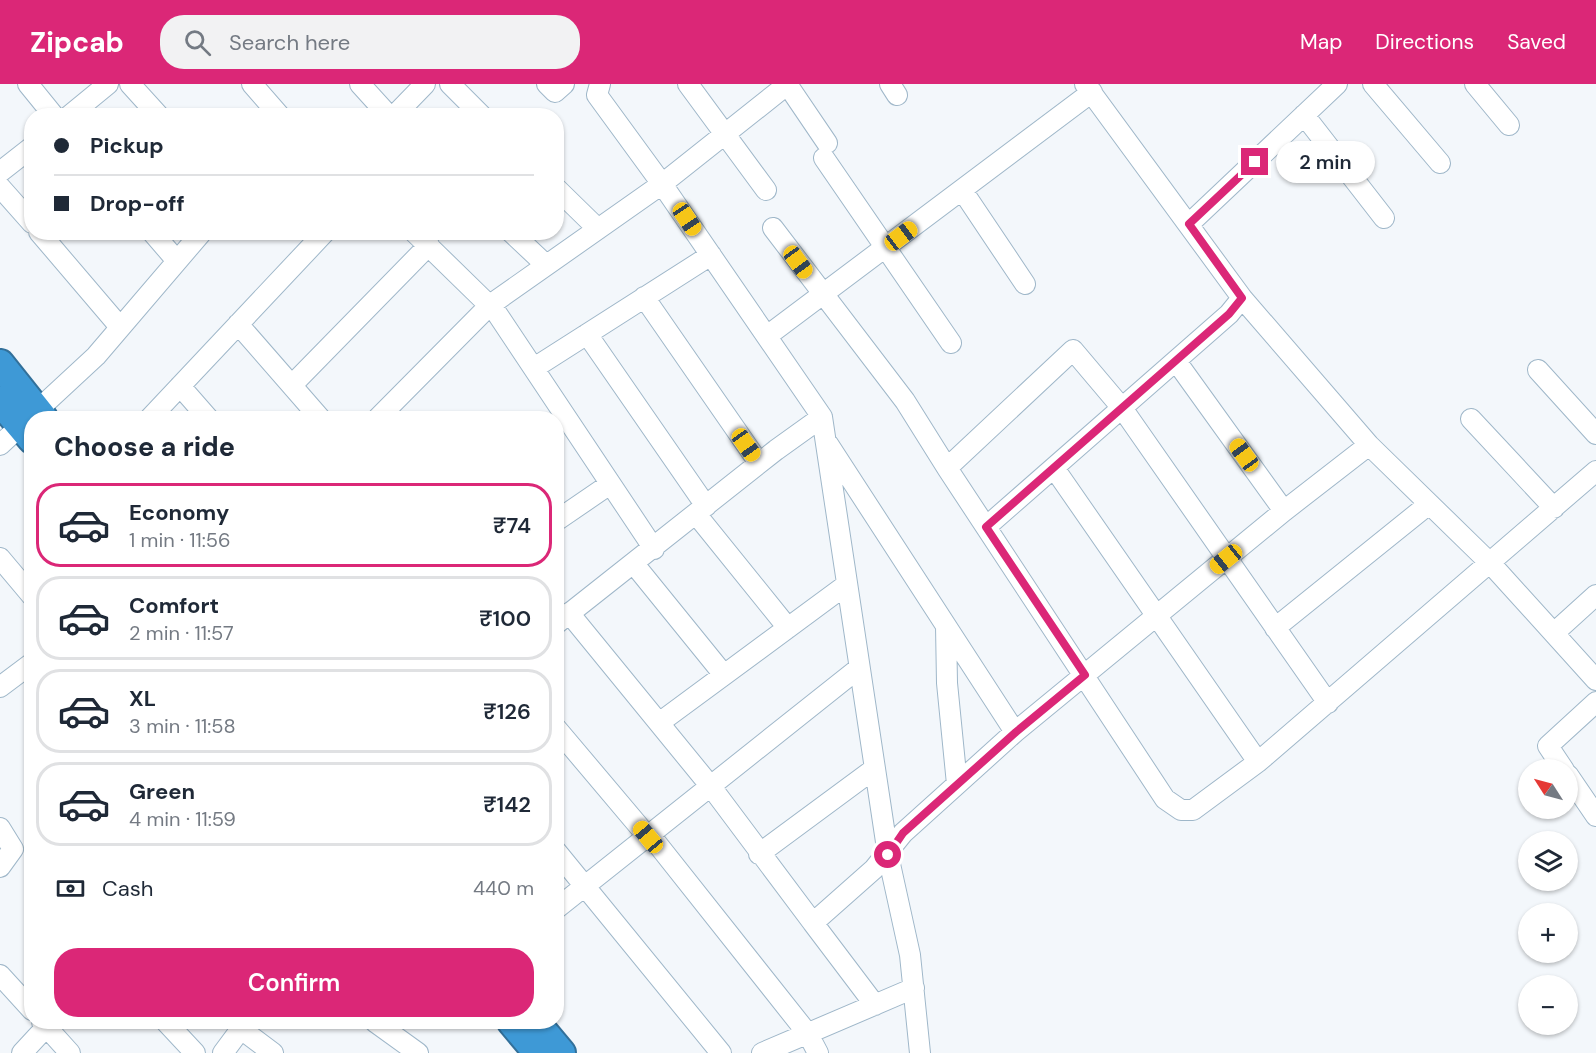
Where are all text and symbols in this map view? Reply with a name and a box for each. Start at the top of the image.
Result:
search box [160,15,580,69]
text: Zipcab [30,24,124,61]
icon: search [181,26,214,59]
text: Search here [229,28,350,57]
text: Map [1300,28,1342,56]
text: Directions [1375,28,1474,56]
text: Saved [1507,28,1566,56]
text: Pickup [90,131,164,160]
callout: 2 min [1276,141,1375,183]
route end [1241,148,1268,175]
text: 2 min [1299,149,1352,175]
text: Drop-off [90,189,185,218]
car [669,199,705,239]
car [881,218,921,254]
car [780,242,816,282]
car [728,425,764,465]
text: Choose a ride [54,429,235,464]
car [1226,435,1262,475]
icon: car [57,498,111,552]
text: Economy [129,498,229,527]
text: ₹74 [493,511,531,540]
text: 1 min · 11:56 [129,527,231,553]
car [1206,541,1246,577]
icon: car [57,591,111,645]
text: Comfort [129,591,219,620]
text: ₹100 [479,604,531,633]
text: 2 min · 11:57 [129,620,234,646]
icon: car [57,684,111,738]
text: XL [129,684,156,713]
text: ₹126 [483,697,531,726]
text: 3 min · 11:58 [129,713,236,739]
north arrow [1518,759,1578,819]
map controls [1518,759,1578,1035]
icon: car [57,777,111,831]
text: Green [129,777,195,806]
text: ₹142 [483,790,531,819]
text: 4 min · 11:59 [129,806,236,832]
car [630,817,666,857]
button: layers [1518,831,1578,891]
route start [874,841,901,868]
icon: cash [54,872,87,905]
text: Cash [102,874,153,903]
text: 440 m [473,875,534,901]
button: + [1518,903,1578,963]
button: Confirm [54,948,534,1017]
button: − [1518,975,1578,1035]

